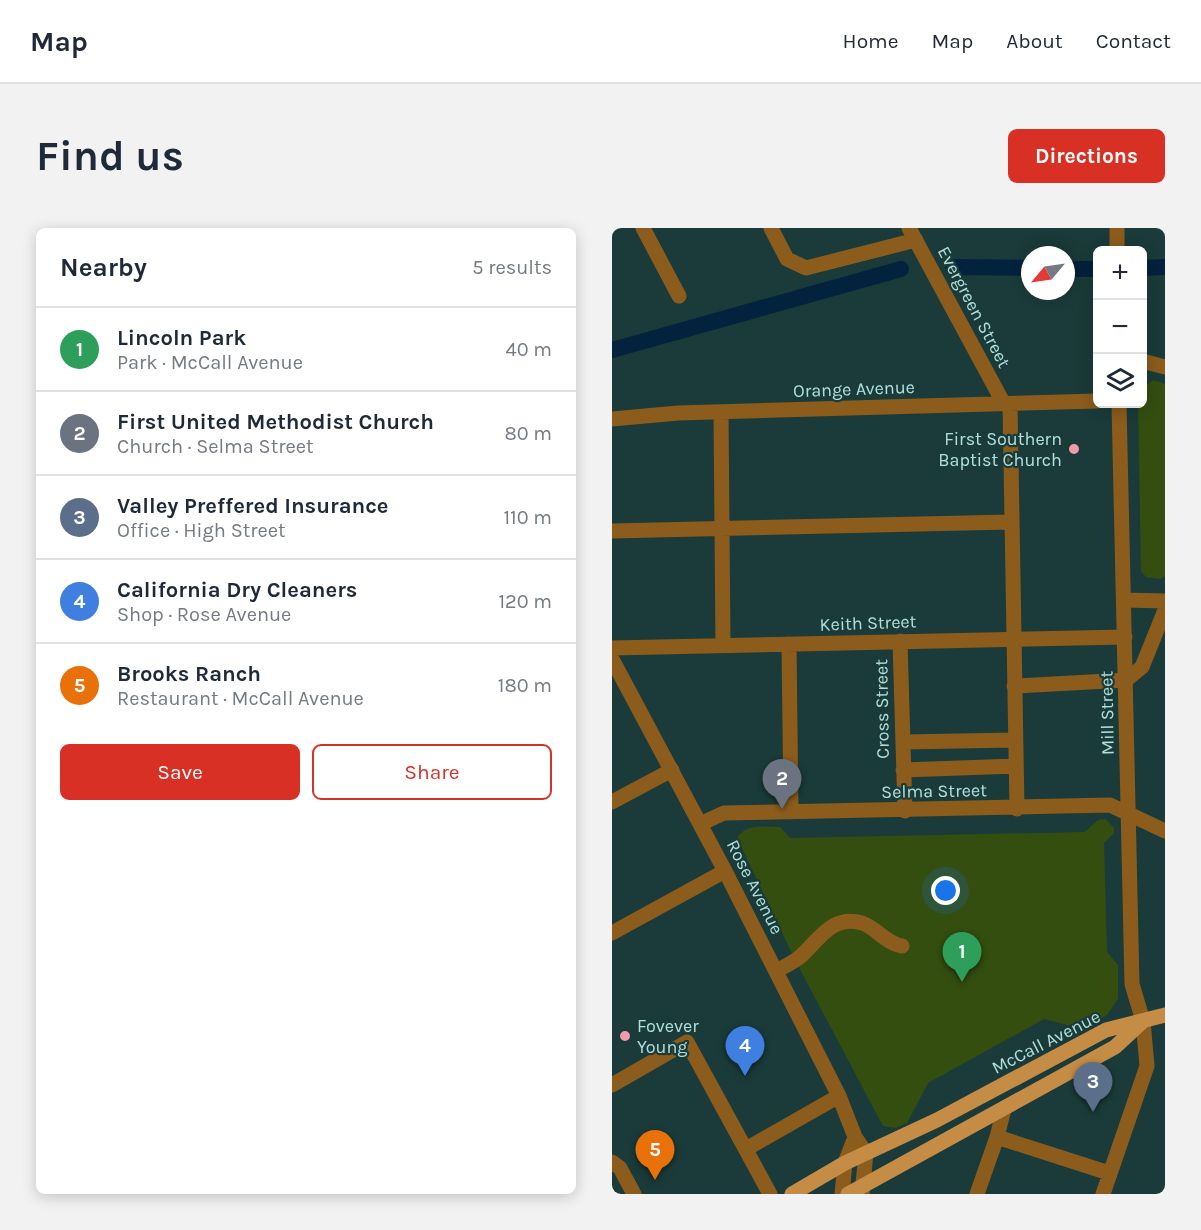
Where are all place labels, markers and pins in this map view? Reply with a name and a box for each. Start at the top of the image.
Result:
place label: First Southern Baptist Church [938,428,1062,471]
marker: First Southern Baptist Church [1067,442,1081,456]
pin: 2 [762,760,802,809]
pin: 1 [942,932,982,982]
place label: Fovever Young [637,1015,699,1058]
pin: 4 [726,1026,764,1076]
marker: Fovever Young [618,1029,632,1043]
pin: 3 [1074,1062,1112,1112]
pin: 5 [636,1130,675,1180]

